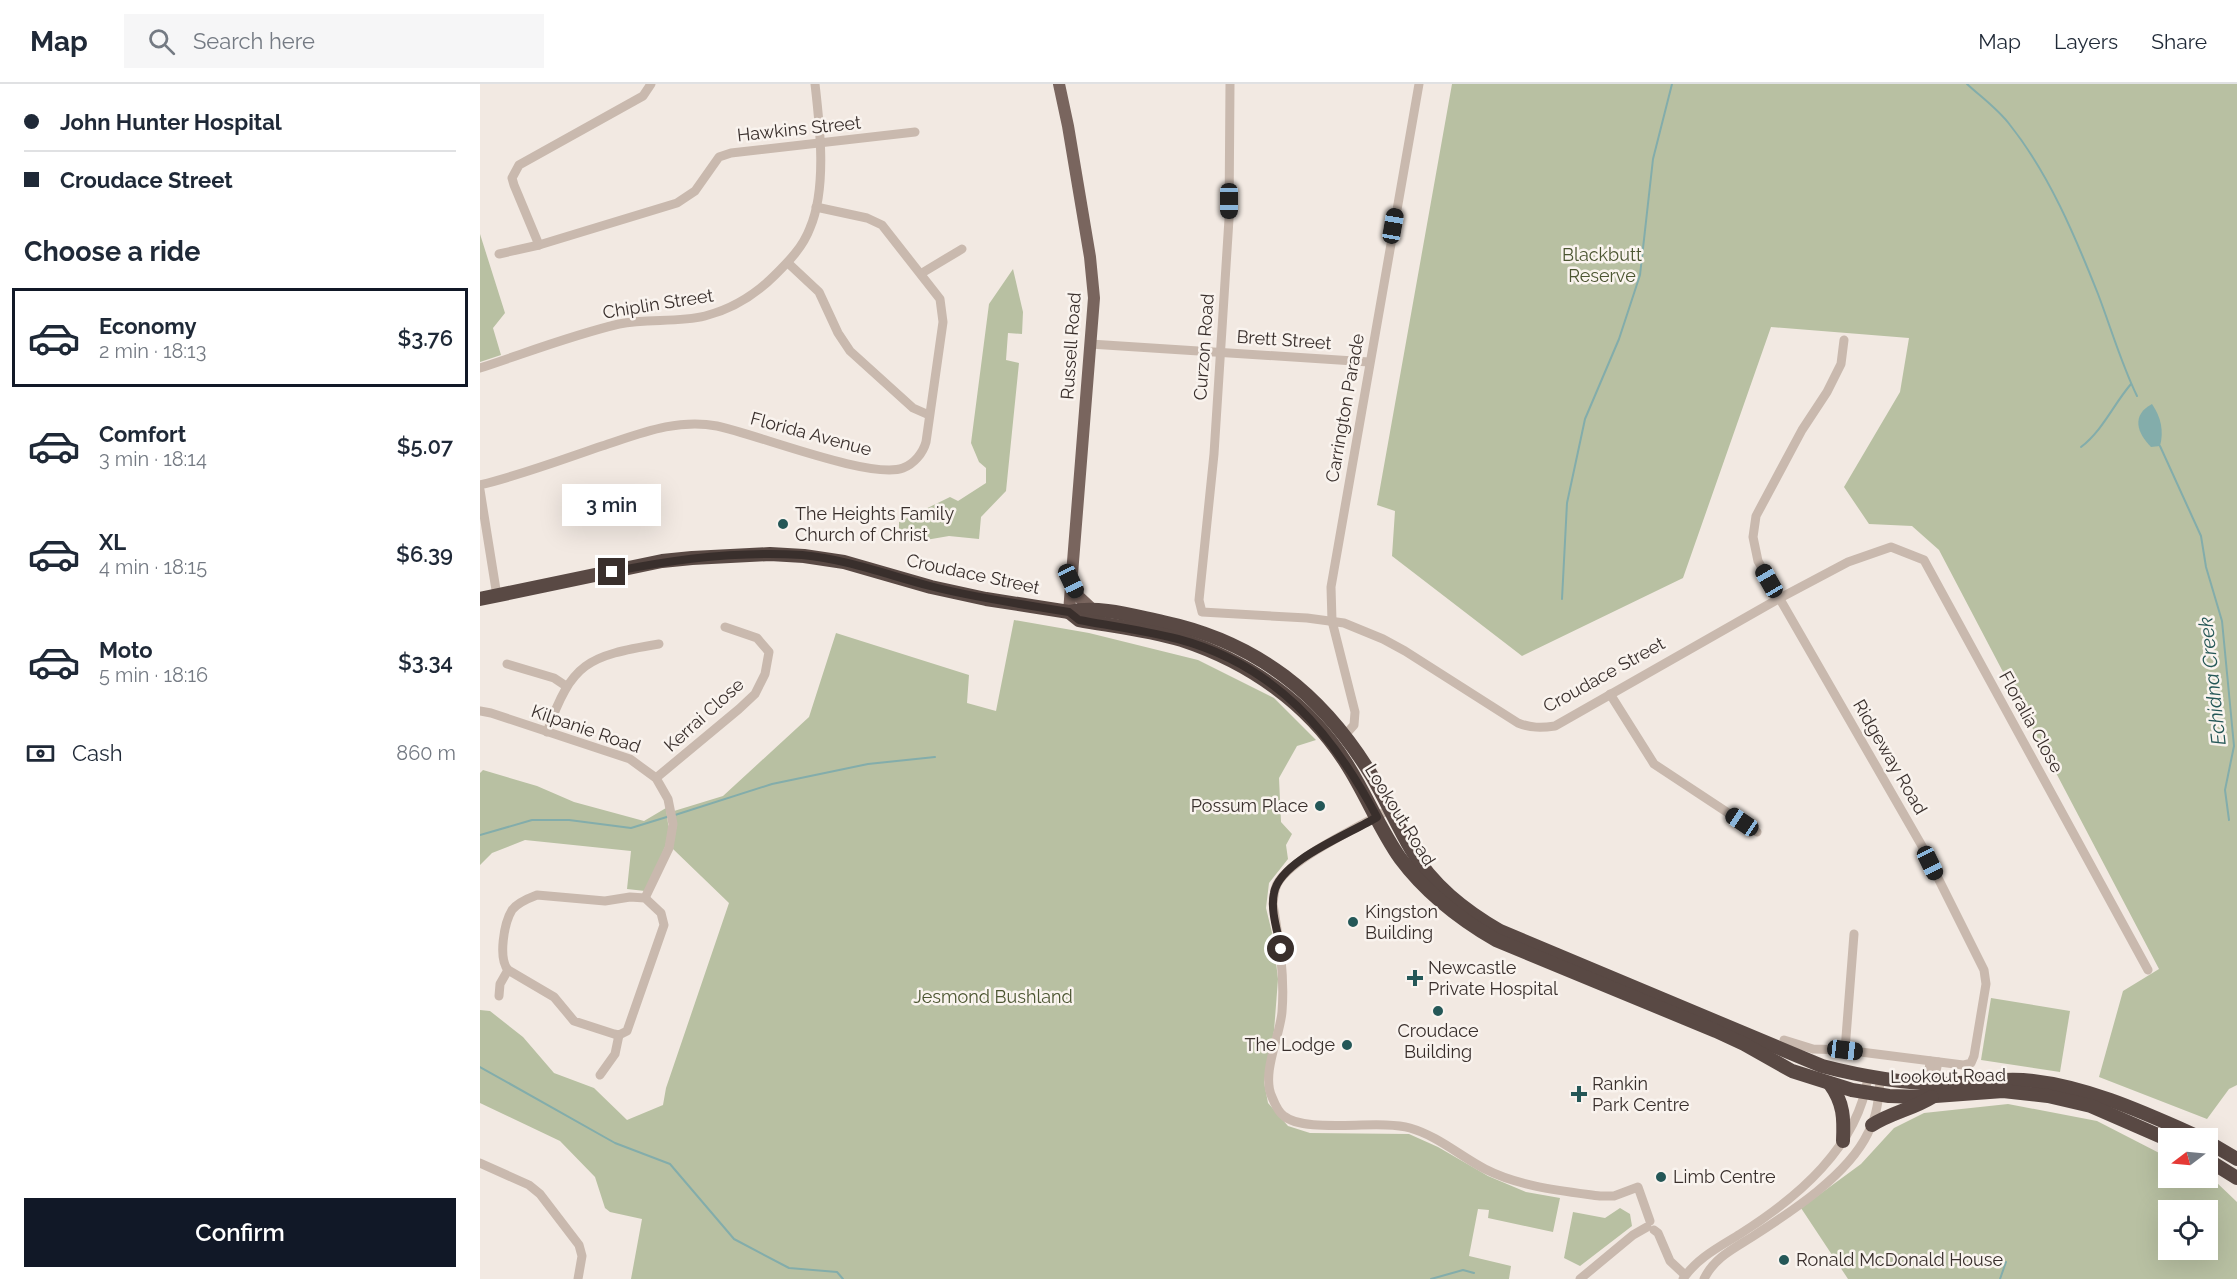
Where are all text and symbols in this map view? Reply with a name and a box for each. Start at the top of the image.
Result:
search box [124,14,544,68]
text: Map [30,25,88,58]
icon: search [145,25,178,58]
text: Search here [193,28,315,54]
text: Map [1978,29,2021,54]
text: Layers [2054,29,2118,54]
text: Share [2151,29,2207,54]
text: John Hunter Hospital [60,109,282,135]
street label: Hawkins Street [736,112,862,145]
text: Croudace Street [60,167,233,193]
car [1220,183,1238,219]
car [1381,207,1405,245]
text: Choose a ride [24,236,200,267]
park label: Blackbutt Reserve [1562,244,1642,286]
street label: Chiplin Street [601,284,715,323]
street label: Russell Road [1056,292,1085,400]
street label: Curzon Road [1189,293,1218,401]
icon: car [27,311,81,365]
text: Economy [99,313,197,339]
text: $3.76 [398,325,453,351]
street label: Brett Street [1236,326,1332,353]
street label: Carrington Parade [1321,331,1368,484]
text: 2 min · 18:13 [99,339,206,363]
street label: Florida Avenue [748,407,874,460]
icon: car [27,419,81,473]
text: Comfort [99,421,186,447]
text: $5.07 [397,433,453,459]
text: 3 min · 18:14 [99,447,207,471]
callout: 3 min [562,485,662,527]
text: 3 min [586,493,637,517]
place label: The Heights Family Church of Christ [795,503,954,545]
marker: The Heights Family Church of Christ [776,517,790,531]
icon: car [27,527,81,581]
text: XL [99,529,126,555]
text: $6.39 [396,541,453,567]
street label: Croudace Street [905,549,1042,598]
text: 4 min · 18:15 [99,555,207,579]
route end [598,558,625,585]
car [1055,561,1087,601]
car [1752,561,1786,601]
water label: Echidna Creek [2193,615,2231,746]
street label: Croudace Street [1539,632,1668,717]
icon: car [27,635,81,689]
text: Moto [99,637,153,663]
text: $3.34 [398,649,453,675]
text: 5 min · 18:16 [99,663,208,687]
street label: Floralia Close [1995,667,2068,777]
street label: Kerrai Close [660,673,748,756]
street label: Ridgeway Road [1849,696,1932,818]
street label: Kilpanie Road [529,700,644,757]
icon: cash [24,737,57,770]
text: Cash [72,740,123,766]
text: 860 m [396,741,456,765]
street label: Lookout Road [1361,760,1440,869]
place label: Possum Place [1191,795,1308,816]
marker: Possum Place [1313,799,1327,813]
car [1722,804,1762,840]
car [1914,843,1946,883]
place label: Kingston Building [1365,901,1438,943]
marker: Kingston Building [1346,915,1360,929]
route start [1267,935,1294,962]
place label: Newcastle Private Hospital [1428,957,1558,999]
marker: Newcastle Private Hospital [1406,969,1424,987]
park label: Jesmond Bushland [913,986,1073,1007]
marker: Croudace Building [1431,1004,1445,1018]
place label: Croudace Building [1397,1020,1479,1062]
place label: The Lodge [1244,1034,1335,1055]
marker: The Lodge [1340,1038,1354,1052]
car [1826,1039,1864,1061]
street label: Lookout Road [1890,1064,2006,1087]
place label: Rankin Park Centre [1592,1073,1690,1115]
marker: Rankin Park Centre [1570,1085,1588,1103]
north arrow [2158,1128,2218,1188]
map controls [2158,1128,2218,1260]
place label: Limb Centre [1673,1166,1776,1187]
marker: Limb Centre [1654,1170,1668,1184]
button: Confirm [24,1198,456,1267]
button: locate [2158,1200,2218,1260]
place label: Ronald McDonald House [1796,1249,2003,1270]
marker: Ronald McDonald House [1777,1253,1791,1267]

